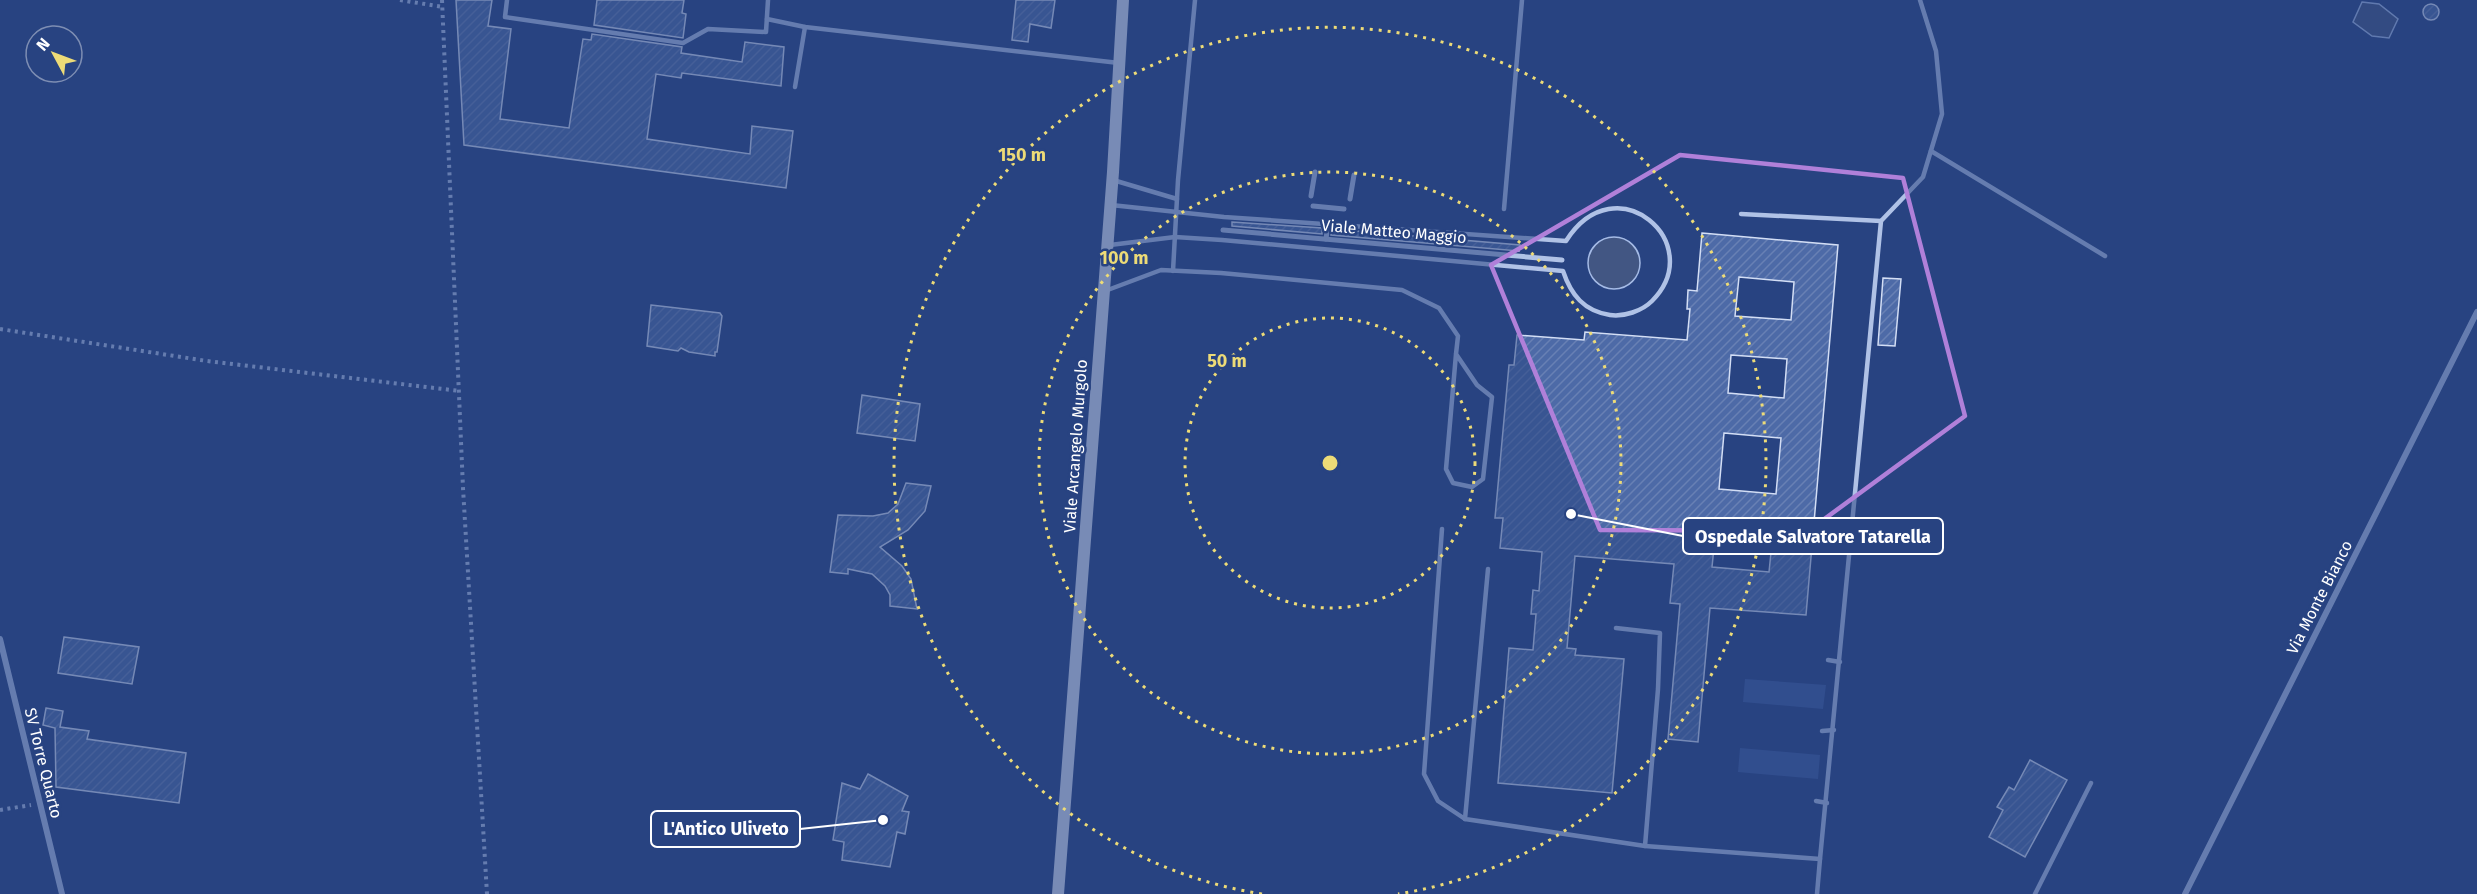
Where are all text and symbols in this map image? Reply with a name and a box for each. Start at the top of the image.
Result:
north arrow [24,24,84,84]
text: N [32,34,54,55]
text: 150 m [998,144,1046,166]
street label: Viale Matteo Maggio [1321,216,1467,247]
text: 100 m [1100,247,1148,269]
text: 50 m [1207,350,1247,372]
street label: Viale Arcangelo Murgolo [1060,359,1091,533]
centre of rings [1320,453,1340,473]
callout: Ospedale Salvatore Tatarella [1683,518,1943,554]
text: Ospedale Salvatore Tatarella [1695,526,1931,548]
street label: Via Monte Bianco [2283,537,2356,657]
street label: SV Torre Quarto [21,706,66,820]
callout: L'Antico Uliveto [651,811,800,847]
text: L'Antico Uliveto [663,818,789,840]

